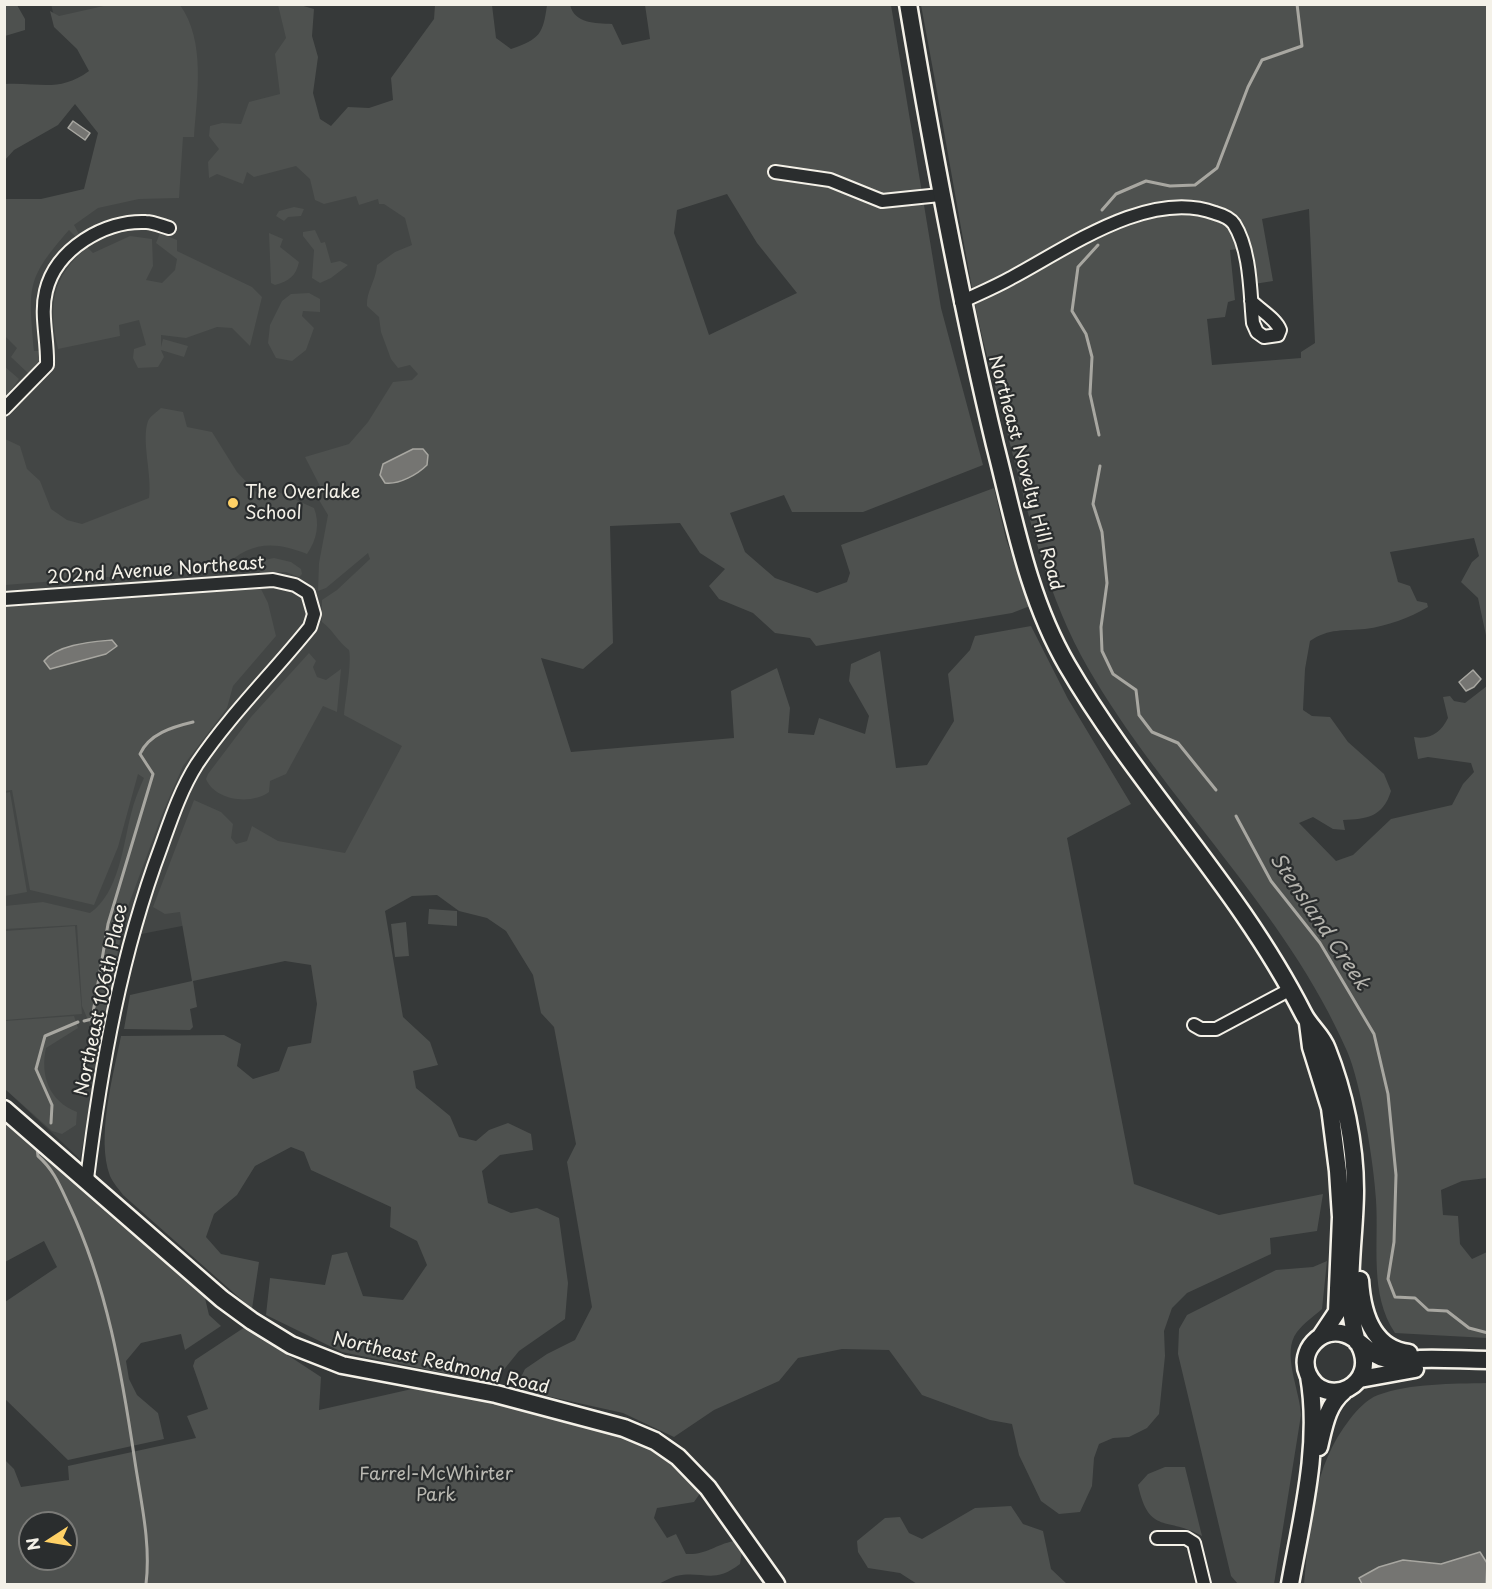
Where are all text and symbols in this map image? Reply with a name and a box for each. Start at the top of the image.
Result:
street label: Northeast Novelty Hill Road [983,353,1067,593]
place label: The Overlake School [245,482,360,524]
marker: The Overlake School [226,496,240,510]
street label: 202nd Avenue Northeast [47,553,265,589]
water label: Stensland Creek [1264,849,1374,995]
street label: Northeast 106th Place [71,902,133,1098]
street label: Northeast Redmond Road [331,1329,551,1399]
park label: Farrel-McWhirter Park [359,1464,513,1506]
north arrow [18,1511,78,1571]
text: N [19,1536,45,1553]

